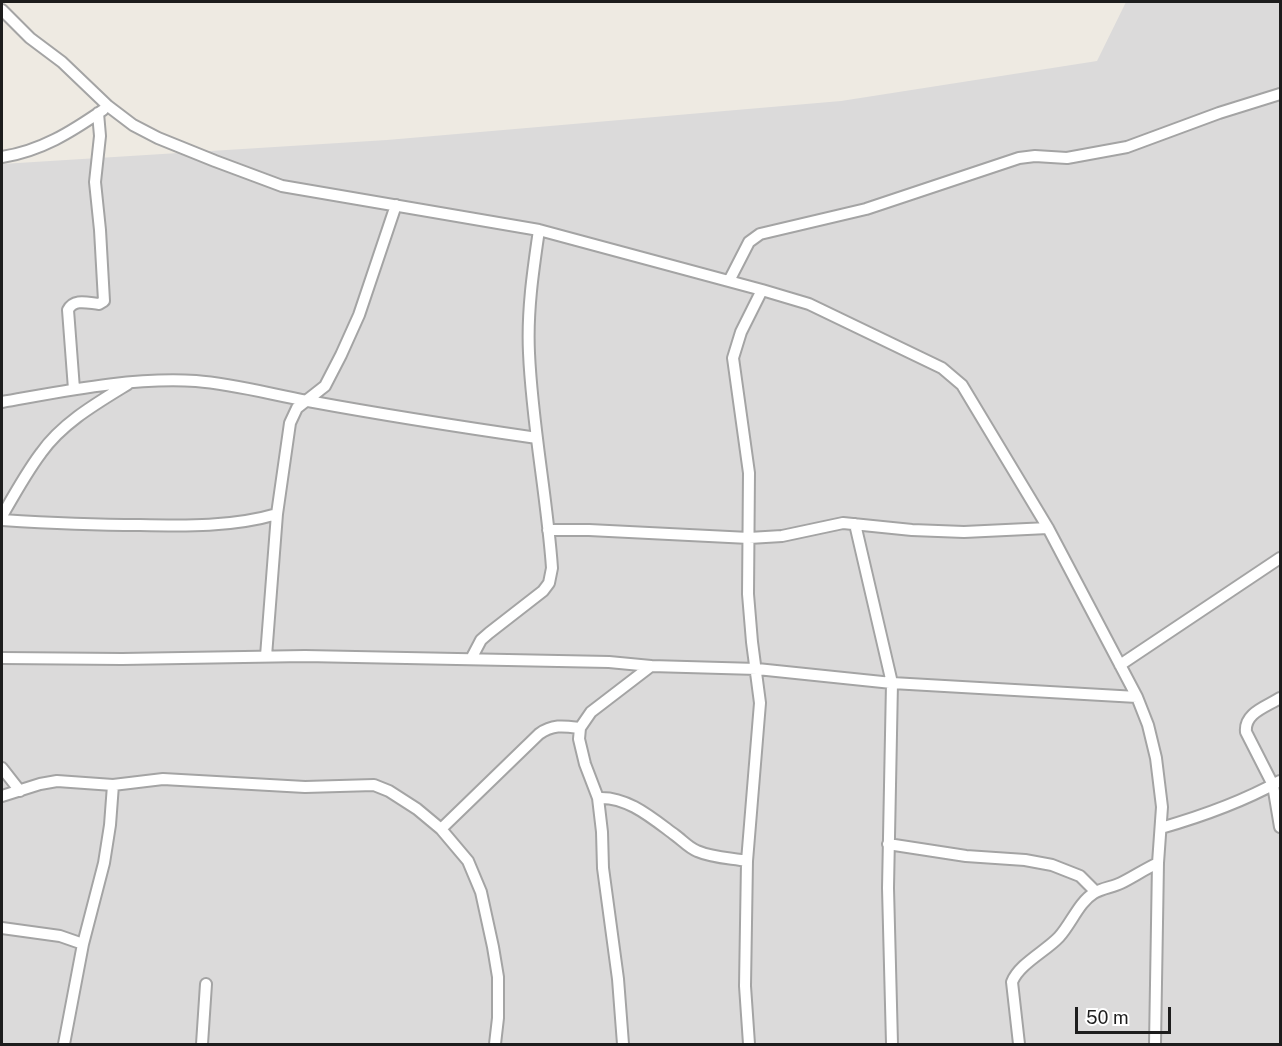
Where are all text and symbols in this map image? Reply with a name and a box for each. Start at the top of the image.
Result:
scale bar [1078,995,1174,1033]
text: 50 m [1086,1007,1129,1028]

